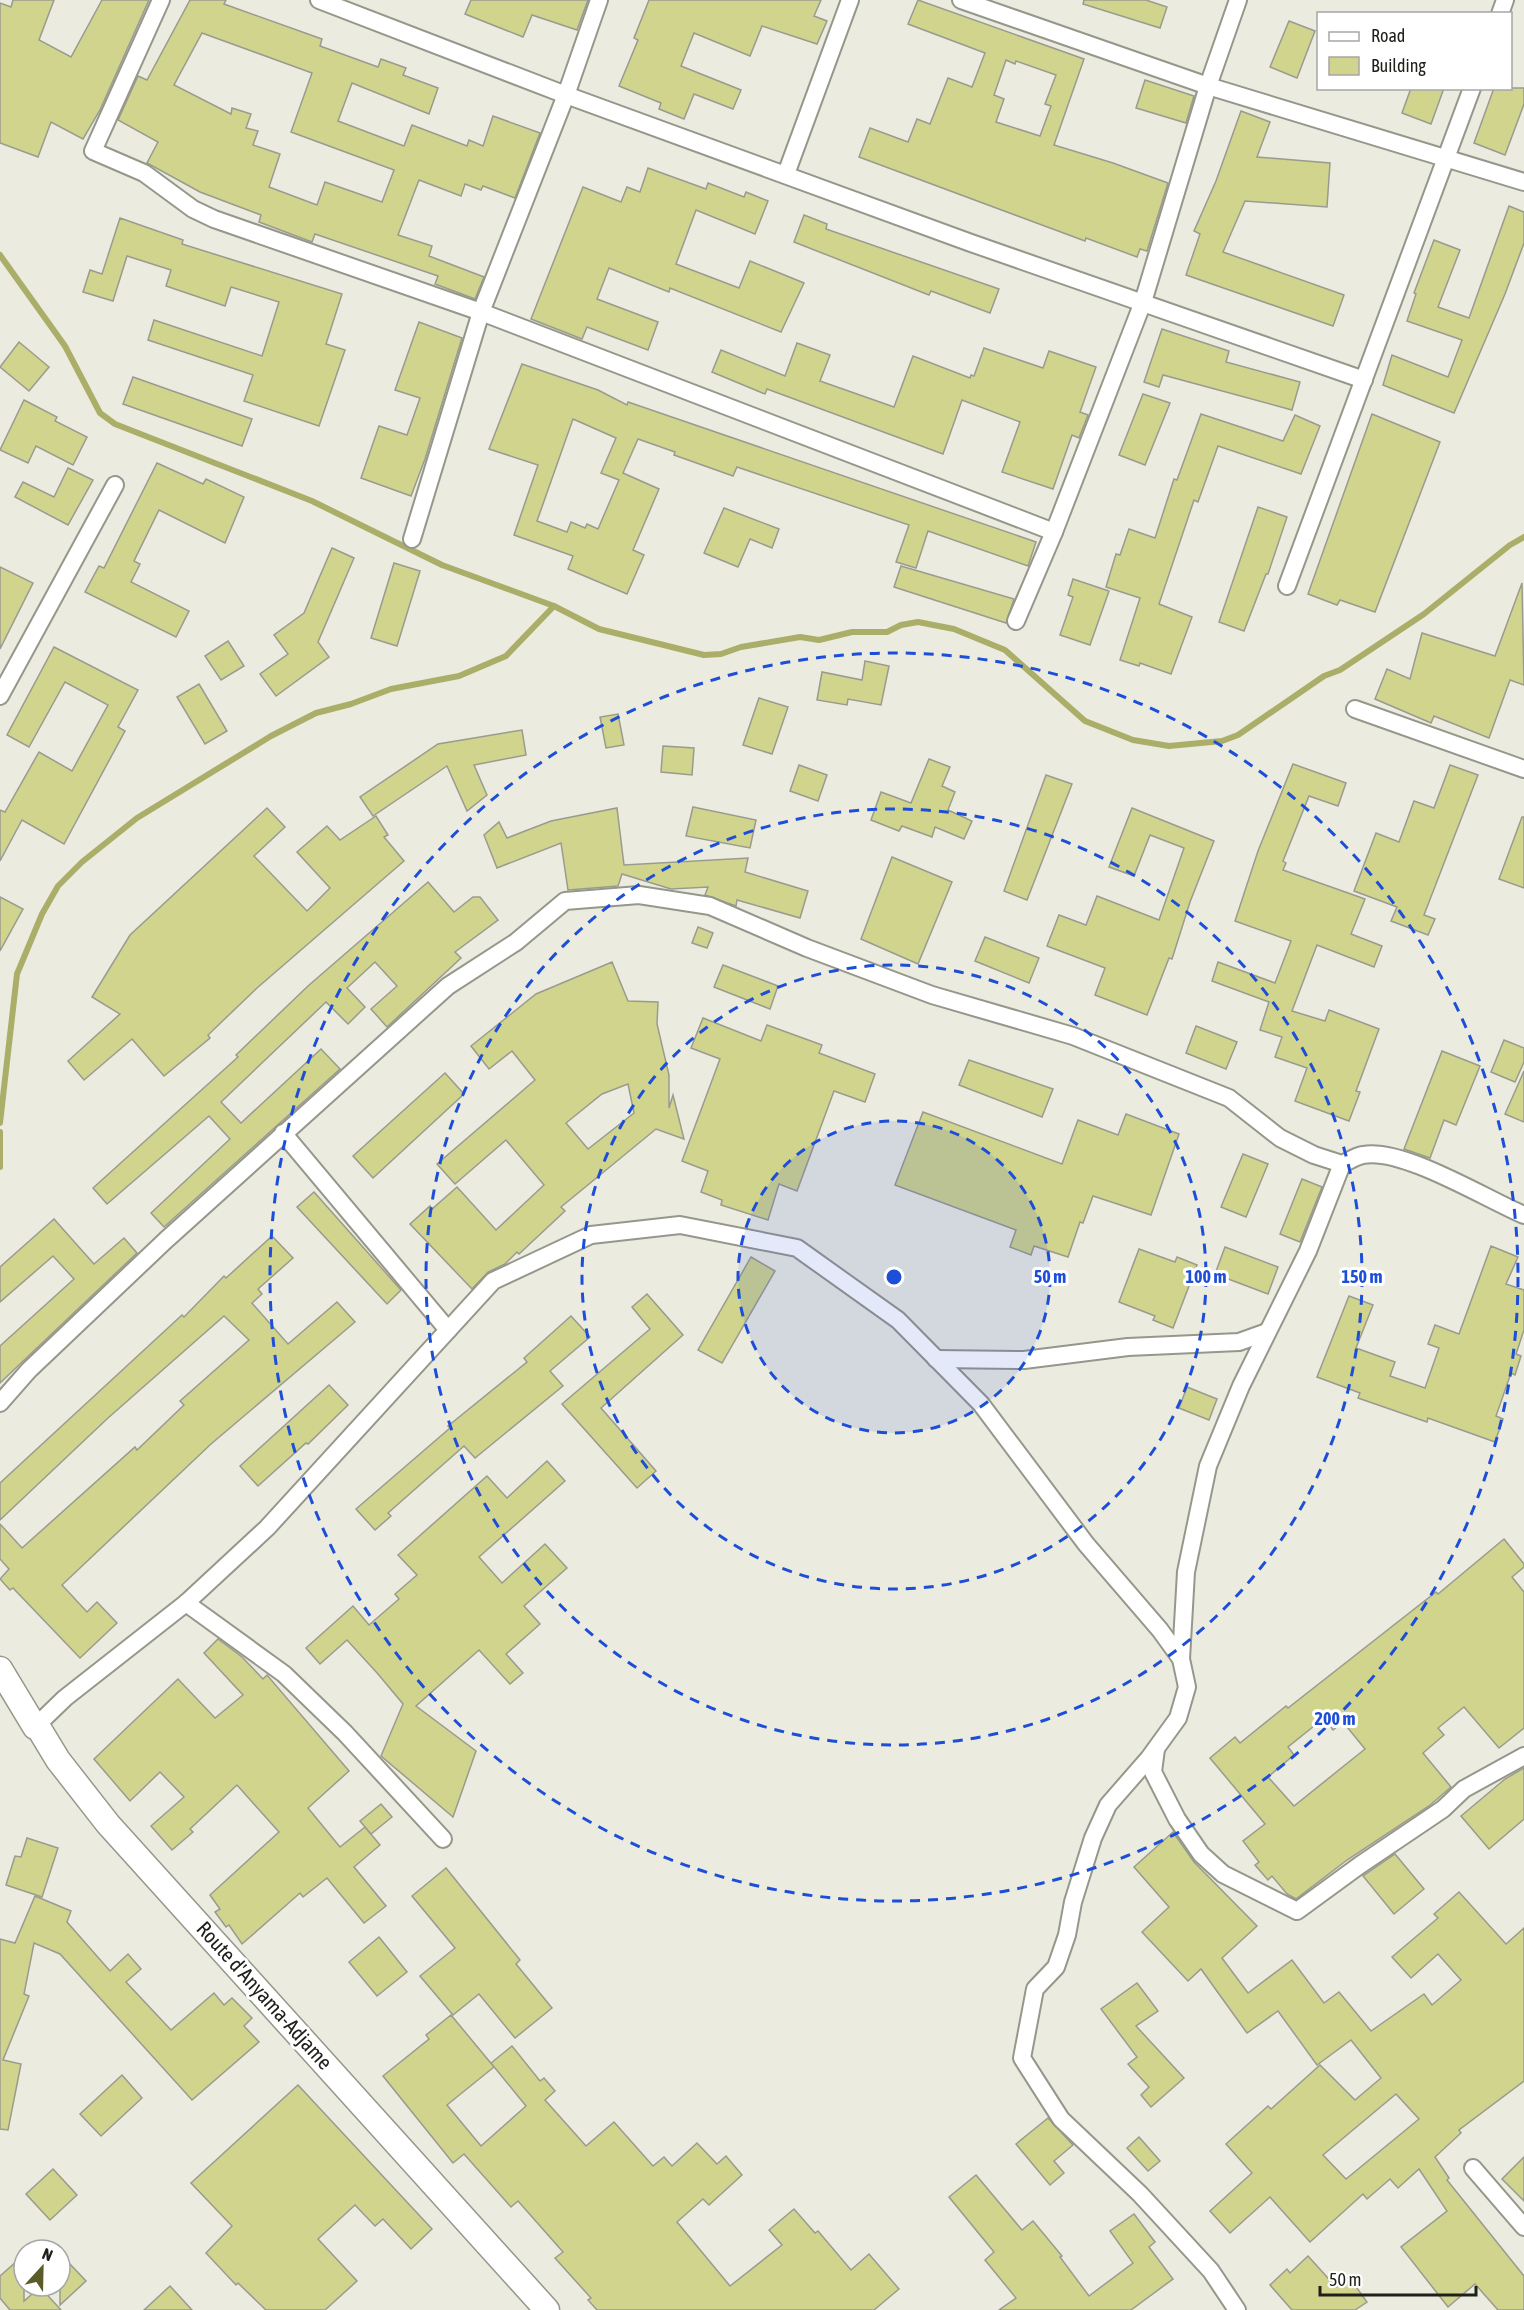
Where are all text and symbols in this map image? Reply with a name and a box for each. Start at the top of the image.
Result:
legend [1317,12,1512,90]
text: Road [1371,25,1405,46]
text: Building [1371,55,1426,76]
text: 50 m [1034,1266,1066,1287]
text: 100 m [1186,1266,1226,1287]
text: 150 m [1342,1266,1382,1287]
centre of rings [884,1267,904,1287]
text: 200 m [1315,1708,1355,1729]
street label: Route d'Anyama-Adjame [192,1916,338,2074]
north arrow [12,2238,72,2298]
text: N [40,2244,55,2264]
scale bar [1320,2259,1476,2297]
text: 50 m [1329,2269,1361,2290]

